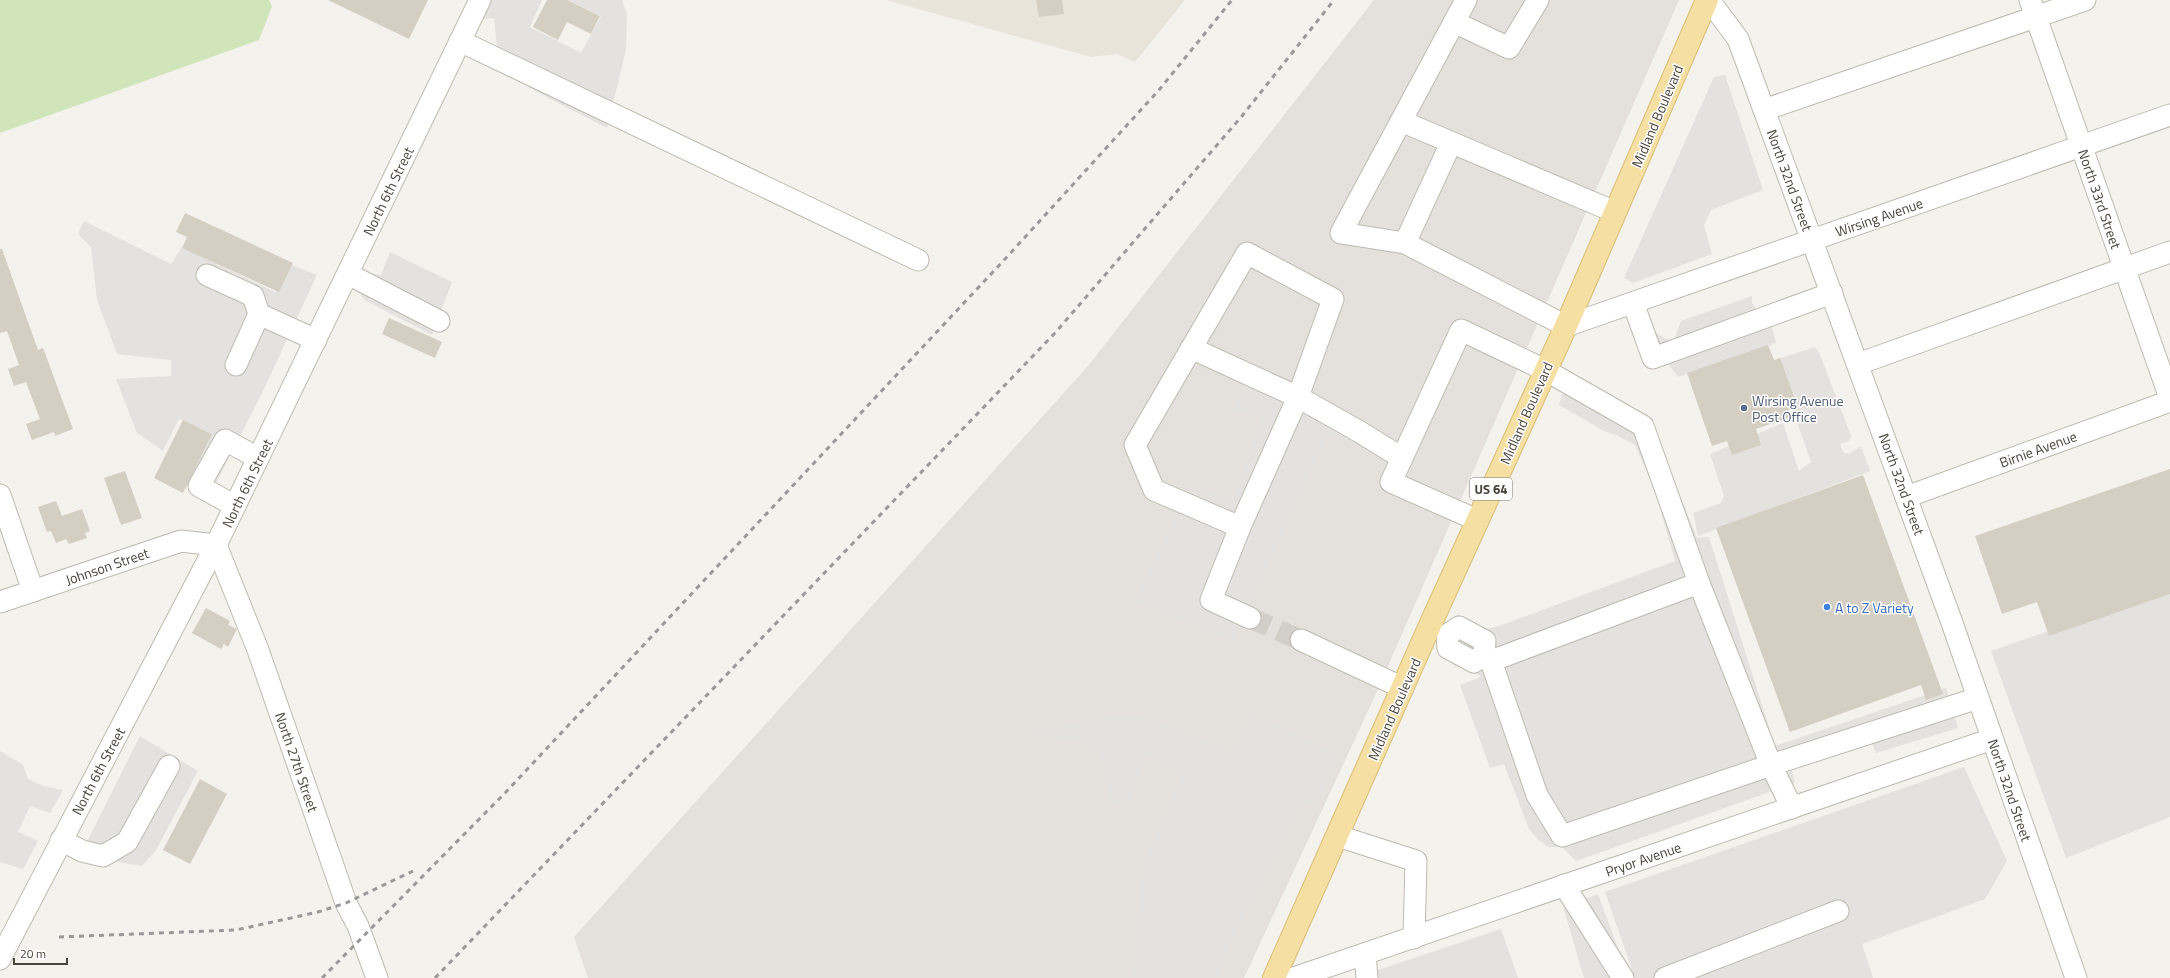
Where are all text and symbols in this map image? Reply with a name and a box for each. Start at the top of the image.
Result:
street label: Midland Boulevard [1626,61,1688,171]
street label: North 32nd Street [1762,126,1818,234]
street label: North 6th Street [357,143,419,239]
street label: North 33rd Street [2073,146,2127,252]
street label: Wirsing Avenue [1832,192,1926,242]
street label: Midland Boulevard [1494,359,1558,467]
place label: Wirsing Avenue Post Office [1752,390,1843,427]
marker: Wirsing Avenue Post Office [1739,403,1749,413]
street label: Birnie Avenue [1996,425,2080,473]
street label: North 32nd Street [1874,430,1930,538]
street label: North 6th Street [216,435,278,531]
road number: US 64 [1470,478,1512,500]
street label: Johnson Street [62,542,152,590]
place label: A to Z Variety [1835,597,1914,618]
marker: A to Z Variety [1822,602,1832,612]
street label: Midland Boulevard [1362,655,1426,763]
street label: North 27th Street [270,709,324,815]
street label: North 6th Street [66,723,130,819]
street label: North 32nd Street [1983,736,2037,844]
street label: Pryor Avenue [1602,836,1684,882]
scale bar [14,940,67,966]
text: 20 m [20,944,46,963]

